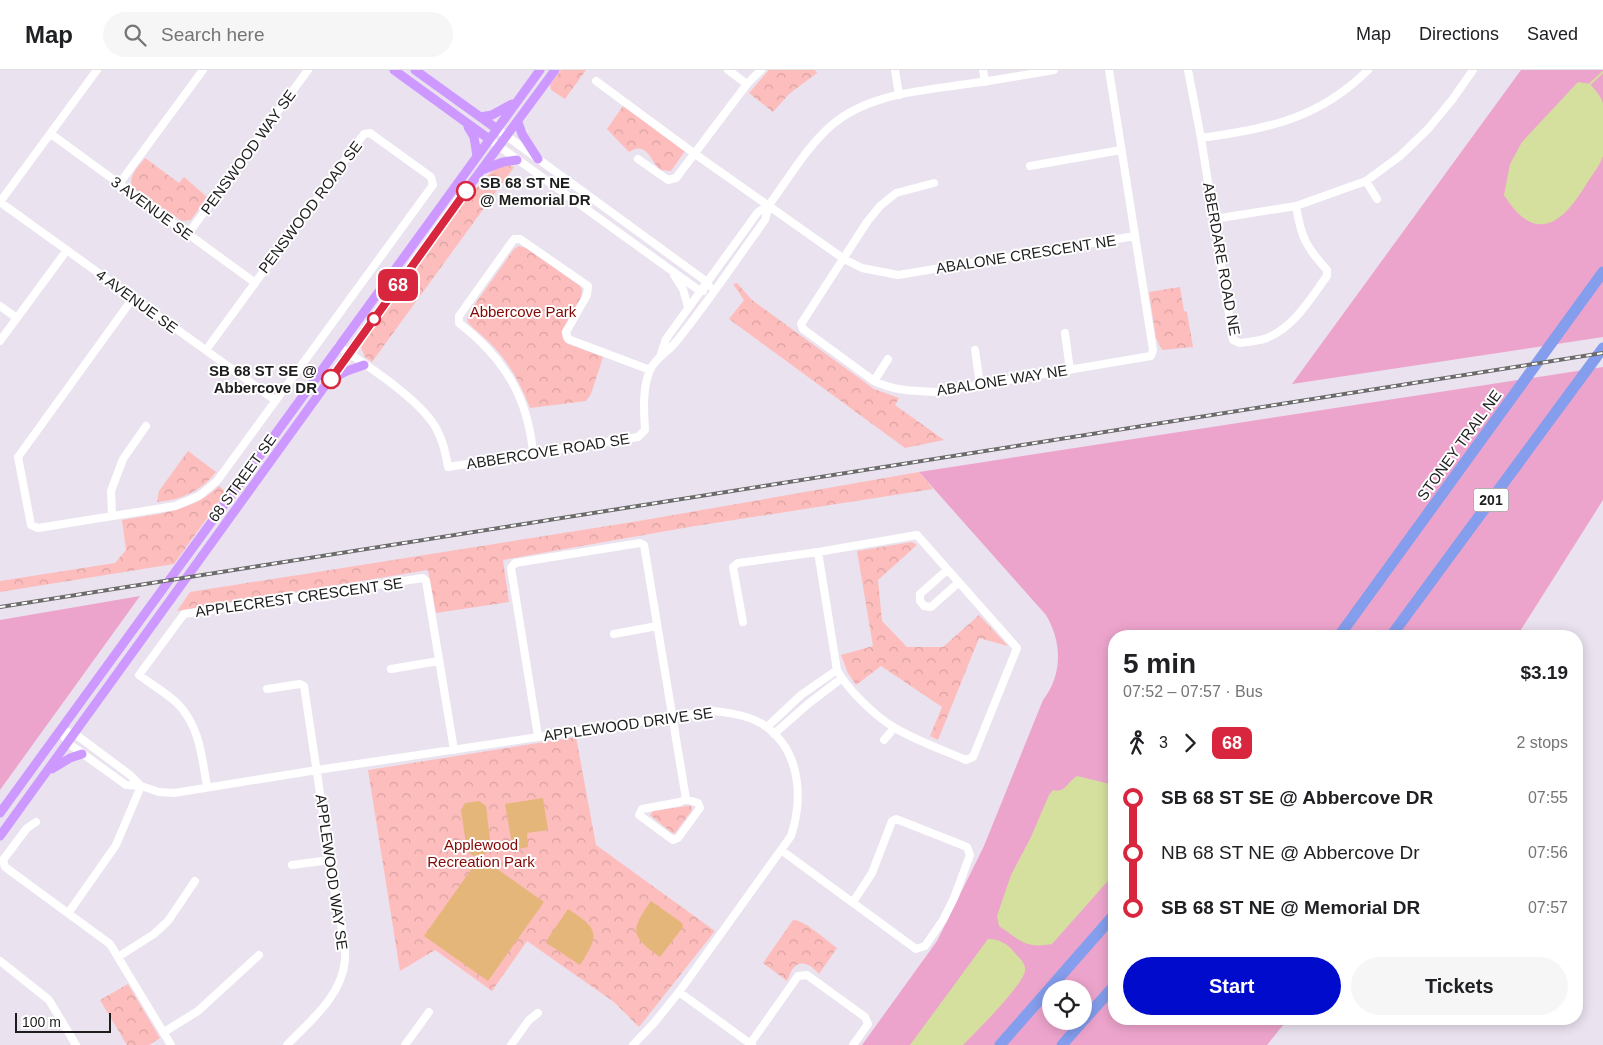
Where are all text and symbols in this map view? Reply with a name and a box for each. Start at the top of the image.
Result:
search box [103,12,453,57]
text: Map [25,21,73,48]
icon: search [121,21,149,49]
text: Search here [161,24,265,45]
text: Map [1356,24,1391,44]
text: Directions [1419,24,1499,44]
text: Saved [1527,24,1578,44]
street label: PENSWOOD WAY SE [197,86,299,218]
street label: PENSWOOD ROAD SE [255,138,365,276]
street label: 3 AVENUE SE [108,173,196,243]
place label: SB 68 ST NE @ Memorial DR [480,174,591,208]
marker: SB 68 ST NE @ Memorial DR [456,181,476,201]
street label: ABERDARE ROAD NE [1200,181,1244,337]
street label: ABALONE CRESCENT NE [935,231,1117,277]
street label: 4 AVENUE SE [93,266,181,336]
line badge: 68 [376,269,420,301]
text: 68 [388,275,408,295]
park label: Abbercove Park [470,303,577,320]
unlabelled marker [367,312,381,326]
street label: ABALONE WAY NE [935,361,1069,399]
place label: SB 68 ST SE @ Abbercove DR [209,362,317,396]
marker: SB 68 ST SE @ Abbercove DR [321,369,341,389]
street label: STONEY TRAIL NE [1413,387,1505,503]
street label: ABBERCOVE ROAD SE [465,430,631,472]
street label: 68 STREET SE [205,431,279,525]
road number: 201 [1474,488,1508,512]
street label: APPLECREST CRESCENT SE [194,574,404,620]
text: 5 min [1123,648,1196,679]
text: $3.19 [1520,662,1568,683]
text: 07:52 – 07:57 · Bus [1123,683,1263,700]
street label: APPLEWOOD DRIVE SE [542,704,714,744]
icon: walk [1123,729,1151,757]
icon: forward [1176,729,1204,757]
text: 68 [1222,733,1242,753]
text: 3 [1159,734,1168,751]
text: 2 stops [1516,734,1568,751]
text: SB 68 ST SE @ Abbercove DR [1161,787,1433,808]
text: 07:55 [1528,789,1568,806]
street label: APPLEWOOD WAY SE [313,793,351,951]
park label: Applewood Recreation Park [427,836,535,870]
text: NB 68 ST NE @ Abbercove Dr [1161,842,1420,863]
text: 07:56 [1528,844,1568,861]
text: SB 68 ST NE @ Memorial DR [1161,897,1420,918]
text: 07:57 [1528,899,1568,916]
button: Start [1123,957,1341,1015]
button: Tickets [1351,957,1568,1015]
map controls [1042,980,1092,1030]
button: locate [1042,980,1092,1030]
scale bar [15,1010,111,1033]
text: 100 m [22,1014,61,1030]

